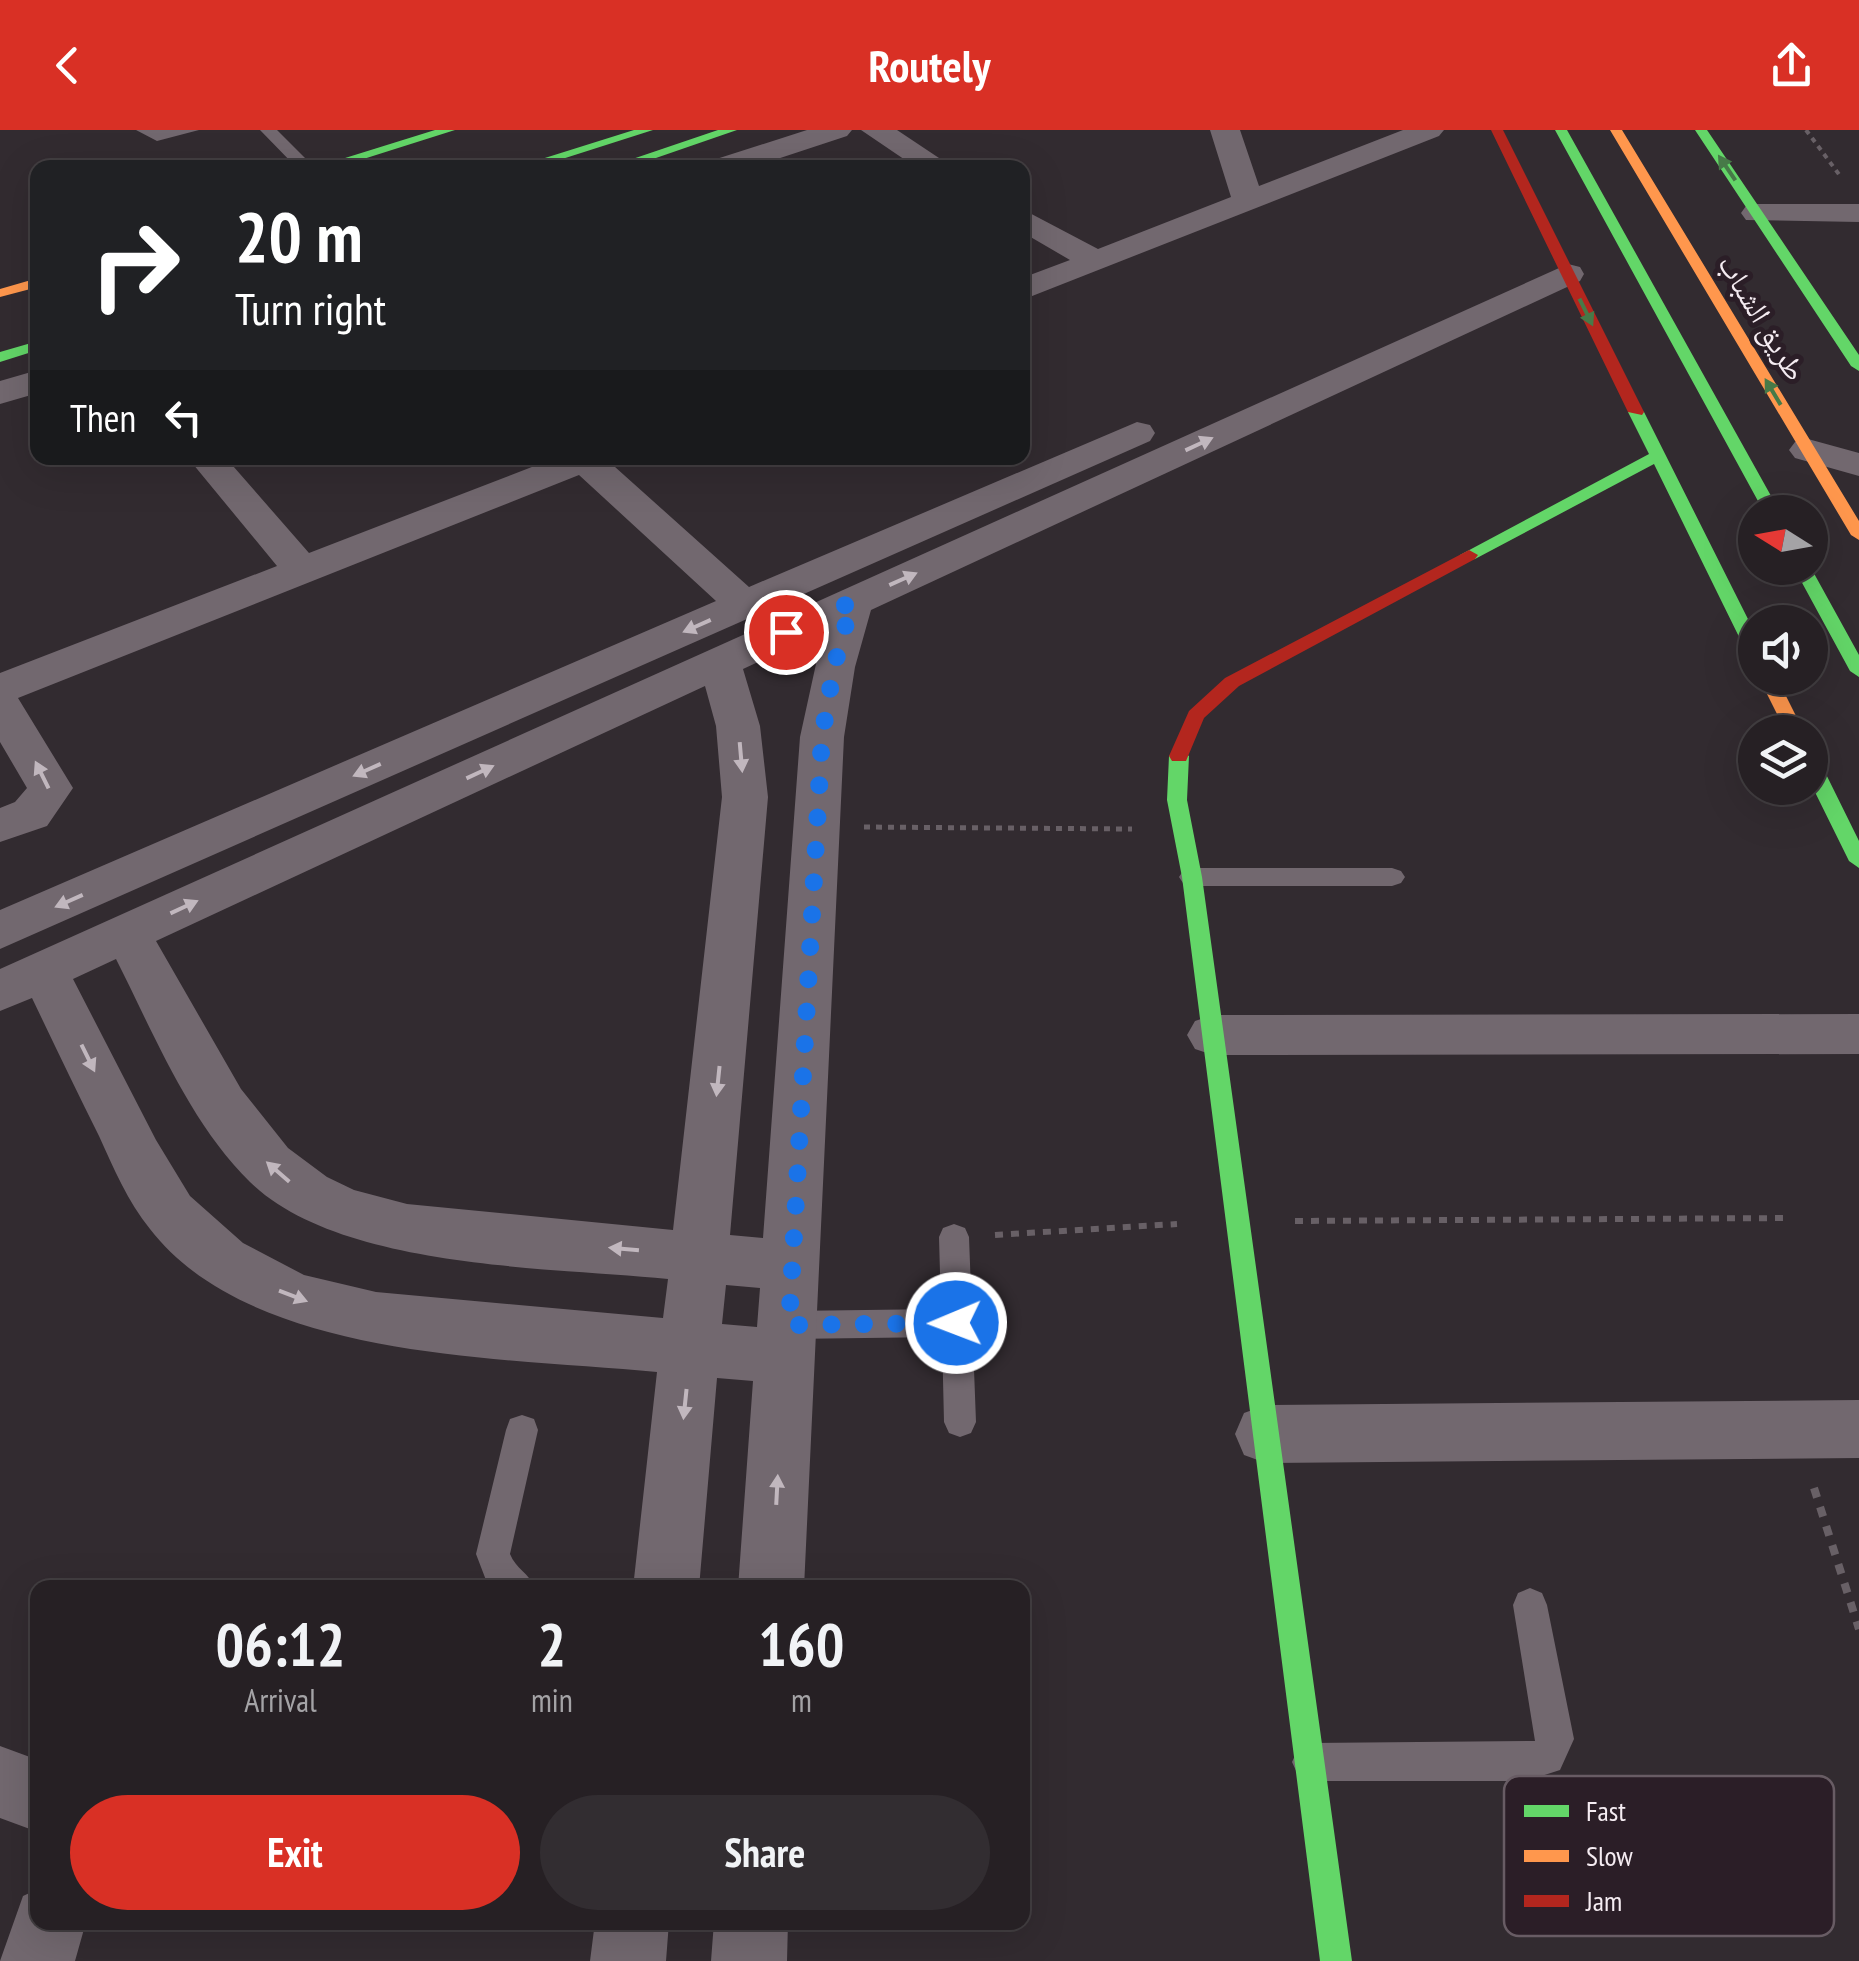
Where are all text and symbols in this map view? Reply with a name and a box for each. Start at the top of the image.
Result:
text: Routely [868,36,991,94]
icon: back [40,38,95,93]
icon: share [1764,38,1819,93]
one-way arrow [1718,155,1737,182]
text: 20 m [235,191,363,281]
icon: right [70,200,200,330]
street label: طريق الشباب [1710,247,1816,387]
text: Turn right [235,279,386,337]
one-way arrow [1578,297,1595,326]
one-way arrow [1765,378,1782,406]
icon: left [156,390,211,445]
text: Then [70,393,136,442]
one-way arrow [1184,436,1214,452]
north arrow [1738,495,1828,585]
map controls [1738,495,1828,805]
one-way arrow [888,571,918,587]
pin [744,590,829,675]
icon: arrive [759,605,814,660]
button: sound [1738,605,1828,695]
one-way arrow [682,618,712,634]
button: layers [1738,715,1828,805]
one-way arrow [733,742,749,774]
one-way arrow [33,760,50,789]
one-way arrow [352,762,382,778]
one-way arrow [465,764,495,780]
one-way arrow [54,893,84,909]
one-way arrow [170,898,199,915]
one-way arrow [79,1044,96,1073]
one-way arrow [710,1065,726,1097]
one-way arrow [266,1162,291,1184]
one-way arrow [607,1241,639,1257]
position arrow [904,1271,1008,1375]
one-way arrow [278,1288,308,1304]
one-way arrow [677,1389,693,1421]
one-way arrow [769,1474,785,1506]
text: 06:12 [216,1605,345,1683]
text: 2 [538,1605,566,1683]
text: 160 [758,1605,844,1683]
text: Arrival [244,1679,317,1721]
text: min [531,1679,573,1721]
text: m [791,1679,812,1721]
legend [1504,1776,1834,1936]
text: Fast [1586,1792,1626,1829]
button: Exit [70,1795,520,1910]
button: Share [540,1795,990,1910]
text: Slow [1586,1837,1633,1874]
text: Jam [1585,1882,1622,1919]

